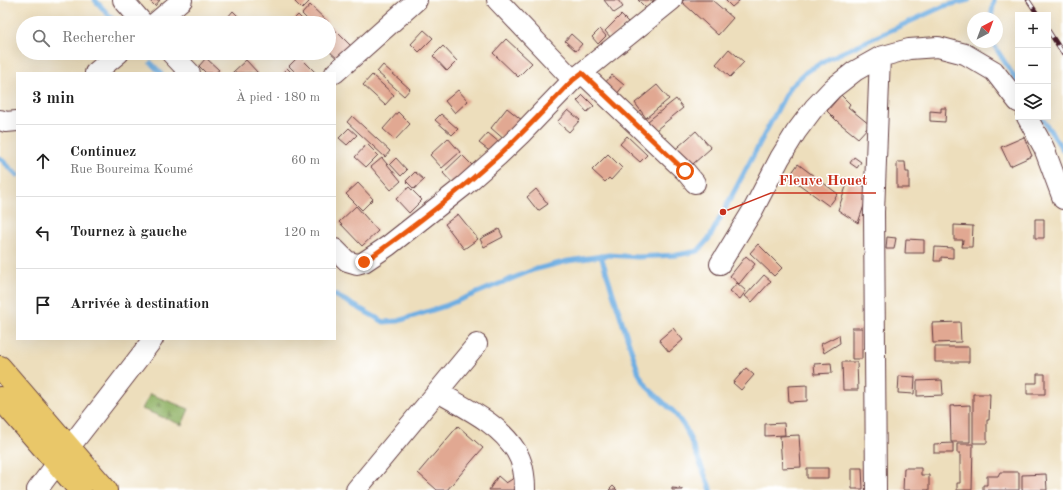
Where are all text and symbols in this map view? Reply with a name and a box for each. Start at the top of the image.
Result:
north arrow [967,12,1003,48]
map controls [1015,12,1051,120]
button: + [1015,12,1051,48]
search box [16,16,336,60]
icon: search [30,27,52,49]
text: Rechercher [62,31,135,46]
button: − [1015,48,1051,84]
button: layers [1015,84,1051,120]
text: 3 min [32,90,75,107]
text: À pied · 180 m [236,91,320,104]
text: Continuez [70,145,136,160]
icon: ahead [32,150,54,172]
text: 60 m [291,154,320,167]
route start [676,162,694,180]
text: Rue Boureima Koumé [70,163,193,176]
callout: Fleuve Houet [771,166,876,193]
text: Fleuve Houet [778,174,868,189]
icon: left [32,222,54,244]
text: Tournez à gauche [70,225,187,240]
text: 120 m [283,226,320,239]
route end [355,253,373,271]
icon: arrive [32,294,54,316]
text: Arrivée à destination [70,297,209,312]

